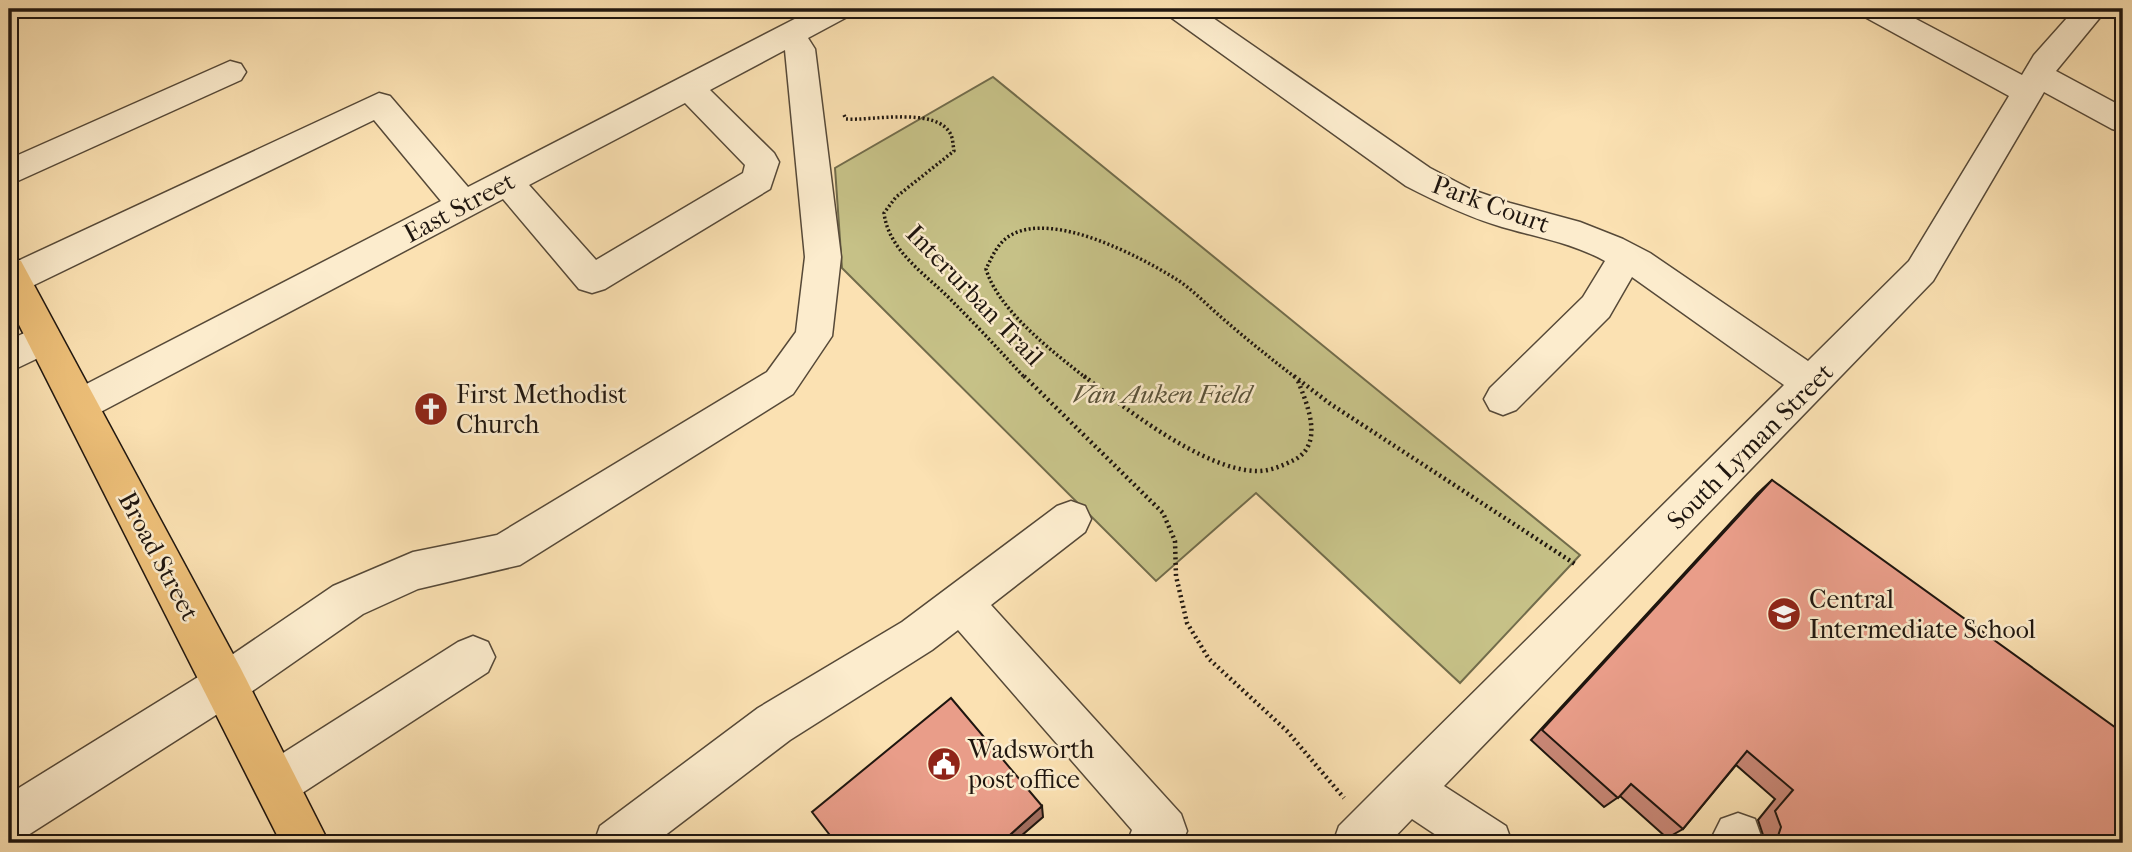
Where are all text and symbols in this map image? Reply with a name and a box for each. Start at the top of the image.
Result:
street label: East Street [399,165,521,250]
street label: Park Court [1428,169,1555,240]
street label: Interurban Trail [900,218,1050,372]
street label: South Lyman Street [1661,356,1840,536]
place label: First Methodist Church [456,379,628,440]
park label: Van Auken Field [1073,379,1255,410]
church icon: First Methodist Church [412,390,450,428]
street label: Broad Street [112,487,206,627]
place label: Central Intermediate School [1809,584,2036,645]
school or university icon: Central Intermediate School [1765,595,1803,633]
place label: Wadsworth post office [967,734,1095,795]
public building icon: Wadsworth post office [925,745,963,783]

